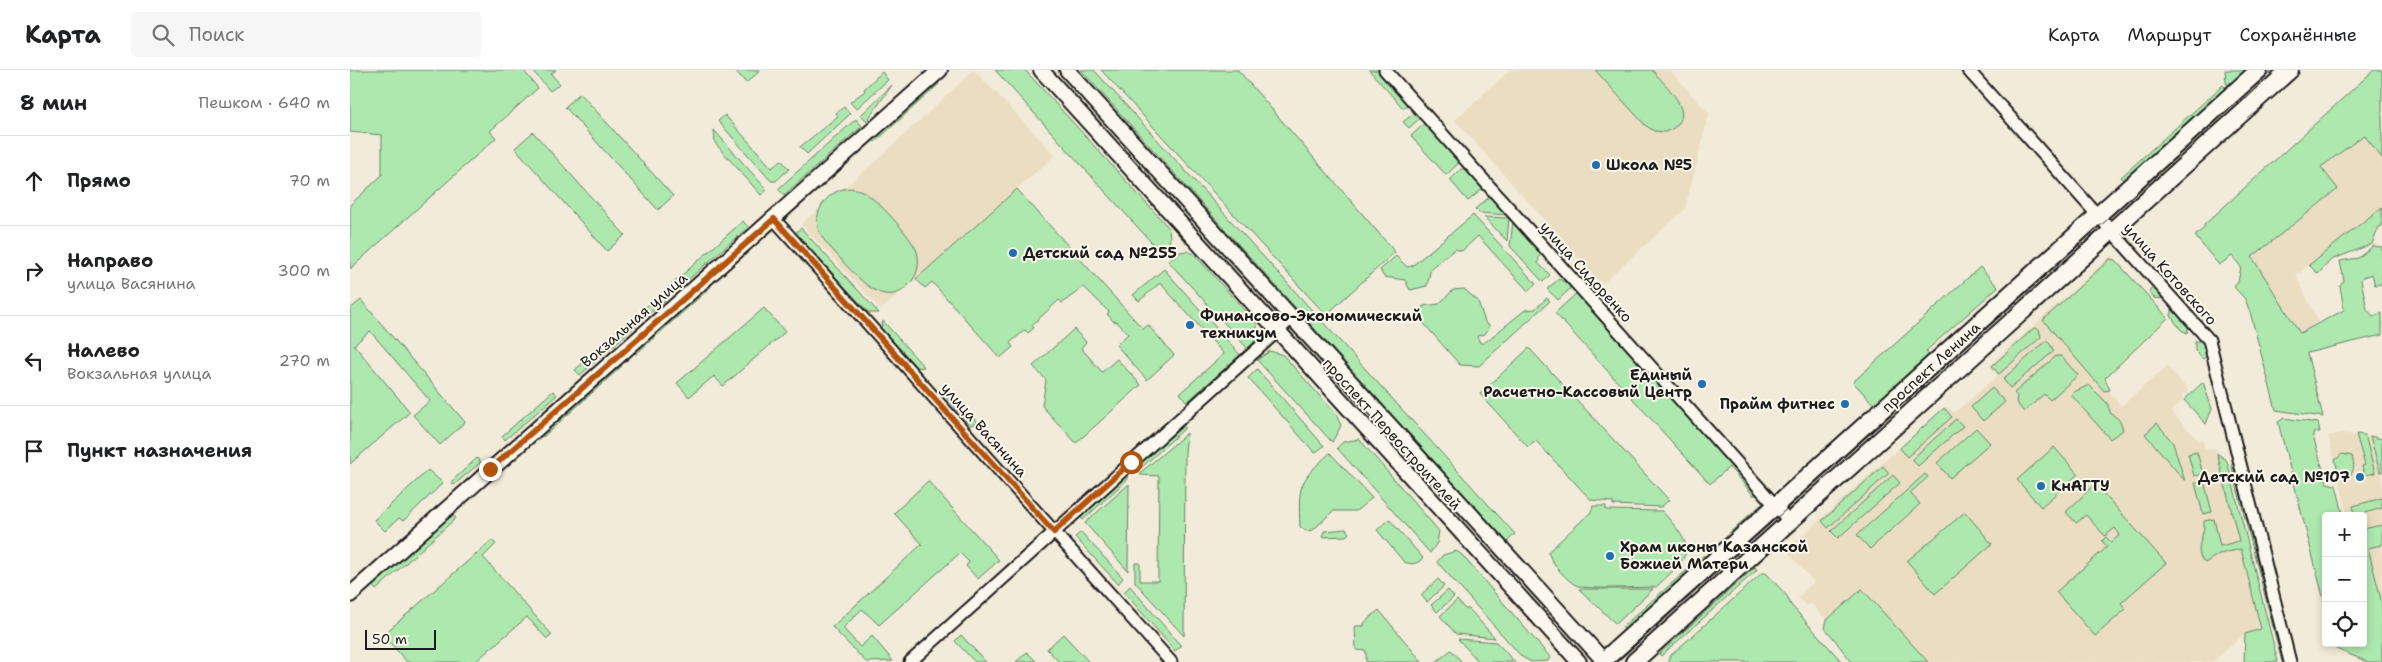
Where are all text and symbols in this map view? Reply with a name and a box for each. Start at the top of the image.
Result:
search box [131,12,481,57]
text: Карта [25,19,101,51]
icon: search [149,21,177,49]
text: Поиск [189,22,244,47]
text: Карта [2048,23,2099,47]
text: Маршрут [2127,23,2211,47]
text: Сохранённые [2239,23,2357,47]
text: 8 мин [20,89,87,117]
text: Пешком · 640 m [199,92,330,113]
place label: Школа №5 [1606,155,1692,175]
marker: Школа №5 [1590,159,1602,171]
icon: ahead [20,167,48,195]
text: Прямо [67,168,131,193]
text: 70 m [289,170,330,191]
street label: улица Сидоренко [1535,217,1637,327]
street label: улица Котовского [2119,219,2221,329]
place label: Детский сад №255 [1023,243,1177,263]
marker: Детский сад №255 [1007,247,1019,259]
text: Направо [67,248,153,273]
icon: right [20,257,48,285]
text: 300 m [278,260,330,281]
street label: Вокзальная улица [576,268,692,372]
text: улица Васянина [67,273,195,294]
place label: Финансово-Экономический техникум [1200,306,1423,343]
street label: проспект Ленина [1877,317,1985,417]
marker: Финансово-Экономический техникум [1184,319,1196,331]
text: Налево [67,338,140,363]
icon: left [20,347,48,375]
text: 270 m [279,350,330,371]
street label: проспект Первостроителей [1318,354,1466,515]
text: Вокзальная улица [67,363,211,384]
place label: Единый Расчетно-Кассовый Центр [1483,365,1693,402]
marker: Единый Расчетно-Кассовый Центр [1696,378,1708,390]
street label: улица Васянина [936,379,1032,482]
place label: Прайм фитнес [1720,394,1835,414]
marker: Прайм фитнес [1839,398,1851,410]
icon: arrive [20,437,48,465]
text: Пункт назначения [67,438,252,463]
route start [1120,451,1143,474]
route end [479,458,502,481]
place label: Детский сад №107 [2198,467,2350,487]
marker: Детский сад №107 [2354,471,2366,483]
place label: КнАГТУ [2051,476,2110,496]
marker: КнАГТУ [2035,480,2047,492]
map controls [2322,512,2367,647]
button: + [2322,512,2367,557]
place label: Храм иконы Казанской Божией Матери [1620,537,1809,574]
marker: Храм иконы Казанской Божией Матери [1604,550,1616,562]
button: − [2322,557,2367,602]
button: locate [2322,602,2367,647]
scale bar [365,627,436,650]
text: 50 m [372,630,407,648]

